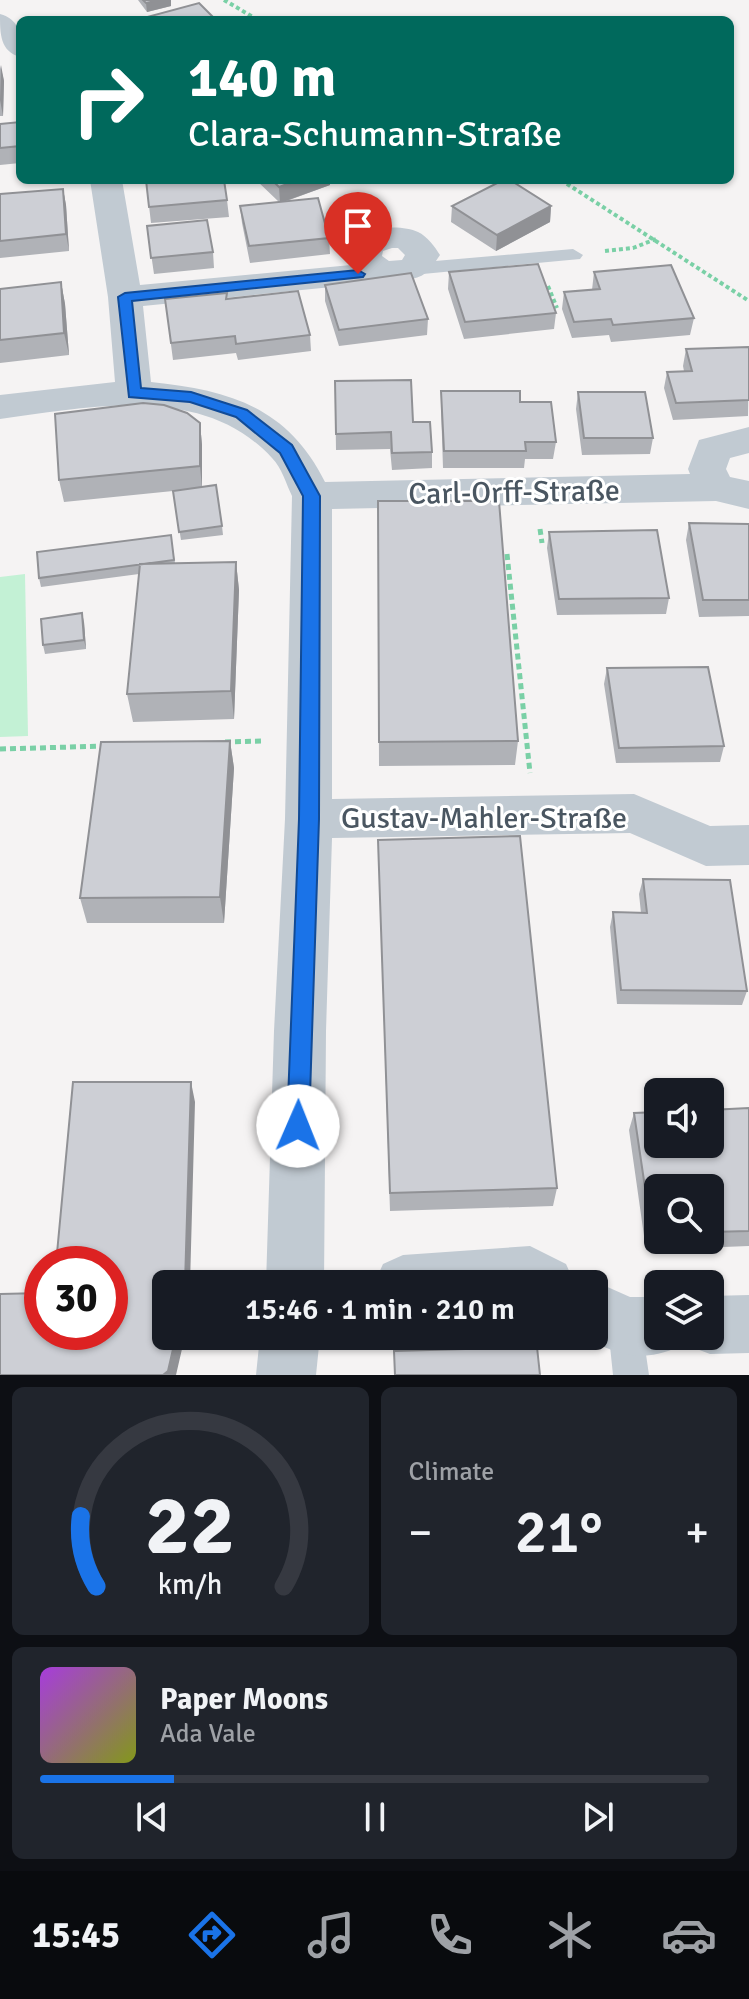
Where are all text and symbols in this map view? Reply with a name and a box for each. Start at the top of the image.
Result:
text: 140 m [188,43,336,112]
icon: right [56,48,160,152]
text: Clara-Schumann-Straße [188,112,562,157]
pin [324,192,392,274]
icon: arrive [336,204,380,248]
street label: Carl-Orff-Straße [408,472,620,513]
street label: Gustav-Mahler-Straße [341,800,627,837]
map controls [644,1078,724,1350]
button: sound [644,1078,724,1158]
position arrow [256,1084,340,1168]
button: search [644,1174,724,1254]
speed limit sign: 30 [24,1246,128,1350]
button: layers [644,1270,724,1350]
text: 15:46 · 1 min · 210 m [245,1291,515,1328]
text: Climate [409,1456,494,1488]
text: 22 [145,1475,235,1577]
text: 21° [515,1496,603,1570]
text: − [409,1506,432,1560]
text: + [685,1506,709,1560]
text: km/h [158,1567,223,1602]
text: Paper Moons [160,1681,328,1718]
text: Ada Vale [160,1718,256,1750]
icon: previous [130,1795,174,1839]
icon: pause [353,1795,397,1839]
icon: next [576,1795,620,1839]
icon: directions [184,1907,240,1963]
icon: music [303,1907,359,1963]
icon: phone [422,1907,478,1963]
icon: climate [542,1907,598,1963]
icon: car [661,1907,717,1963]
text: 15:45 [32,1913,120,1958]

